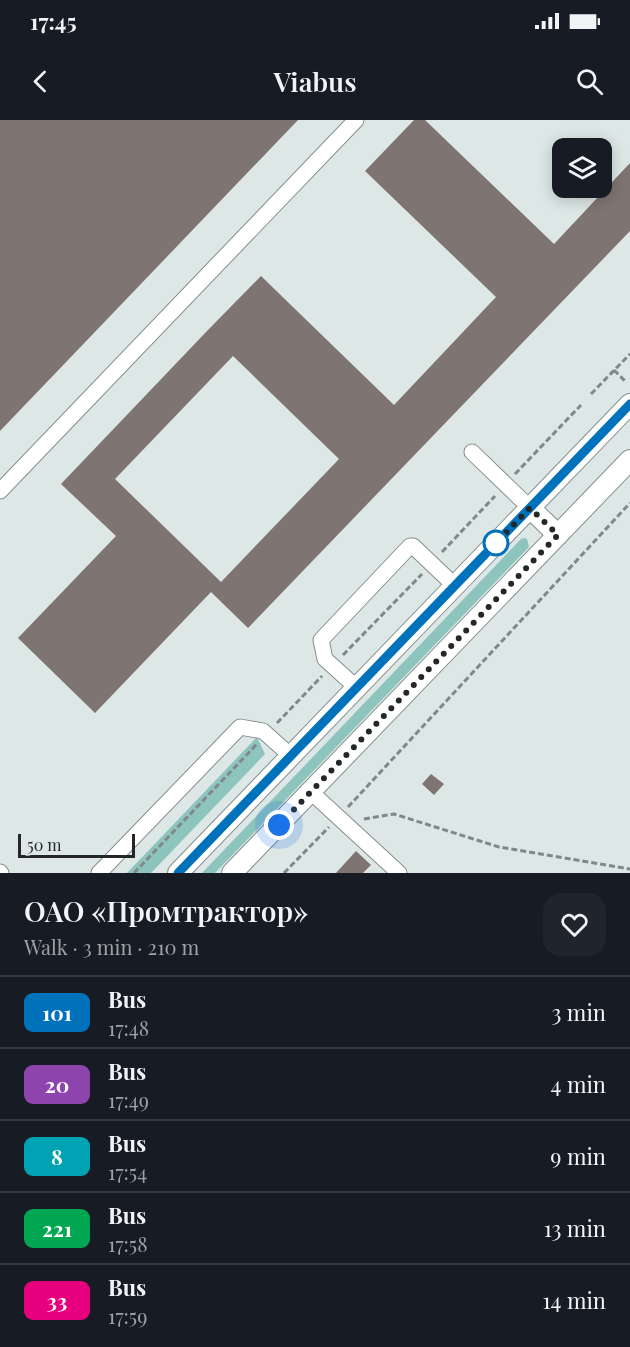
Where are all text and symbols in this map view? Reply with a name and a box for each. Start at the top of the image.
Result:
text: 17:45 [30,6,77,36]
text: Viabus [273,63,357,99]
icon: back [24,65,57,98]
icon: search [573,65,606,98]
map controls [552,138,612,198]
button: layers [552,138,612,198]
unlabelled marker [483,530,509,556]
your location [264,810,294,840]
scale bar [18,831,135,858]
text: 50 m [27,834,61,855]
text: ОАО «Промтрактор» [24,892,308,929]
button: heart [543,893,606,956]
text: Walk · 3 min · 210 m [24,933,199,960]
text: Bus [108,984,146,1014]
text: 3 min [551,997,606,1027]
text: 101 [42,998,72,1026]
text: 17:48 [108,1014,149,1041]
text: Bus [108,1056,146,1086]
text: 4 min [551,1069,606,1099]
text: 20 [45,1070,69,1098]
text: 17:49 [108,1086,149,1113]
text: Bus [108,1128,146,1158]
text: 9 min [550,1141,606,1171]
text: 8 [51,1142,63,1170]
text: 17:54 [108,1158,147,1185]
text: Bus [108,1200,146,1230]
text: 13 min [544,1213,606,1243]
text: 221 [42,1214,72,1242]
text: 17:58 [108,1230,148,1257]
text: Bus [108,1272,146,1302]
text: 14 min [542,1285,606,1315]
text: 33 [47,1286,67,1314]
text: 17:59 [108,1302,147,1329]

